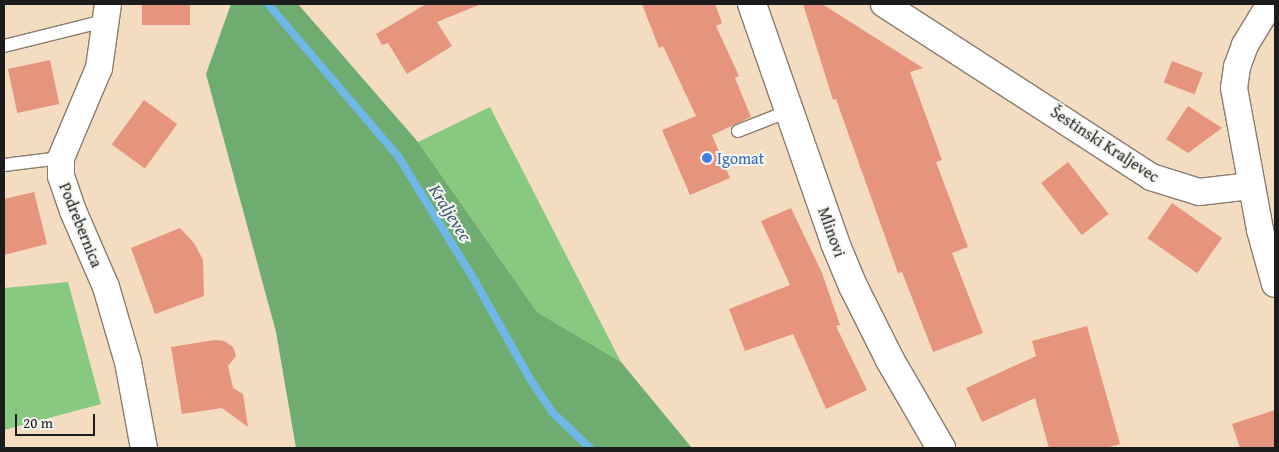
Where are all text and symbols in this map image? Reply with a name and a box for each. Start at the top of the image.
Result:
street label: Šestinski Kraljevec [1047,102,1163,186]
place label: Igomat [717,148,764,168]
marker: Igomat [701,152,713,164]
street label: Podrebernica [55,180,107,270]
water label: Kraljevec [424,180,476,246]
street label: Mlinovi [814,205,850,259]
scale bar [18,404,98,436]
text: 20 m [23,412,53,433]

